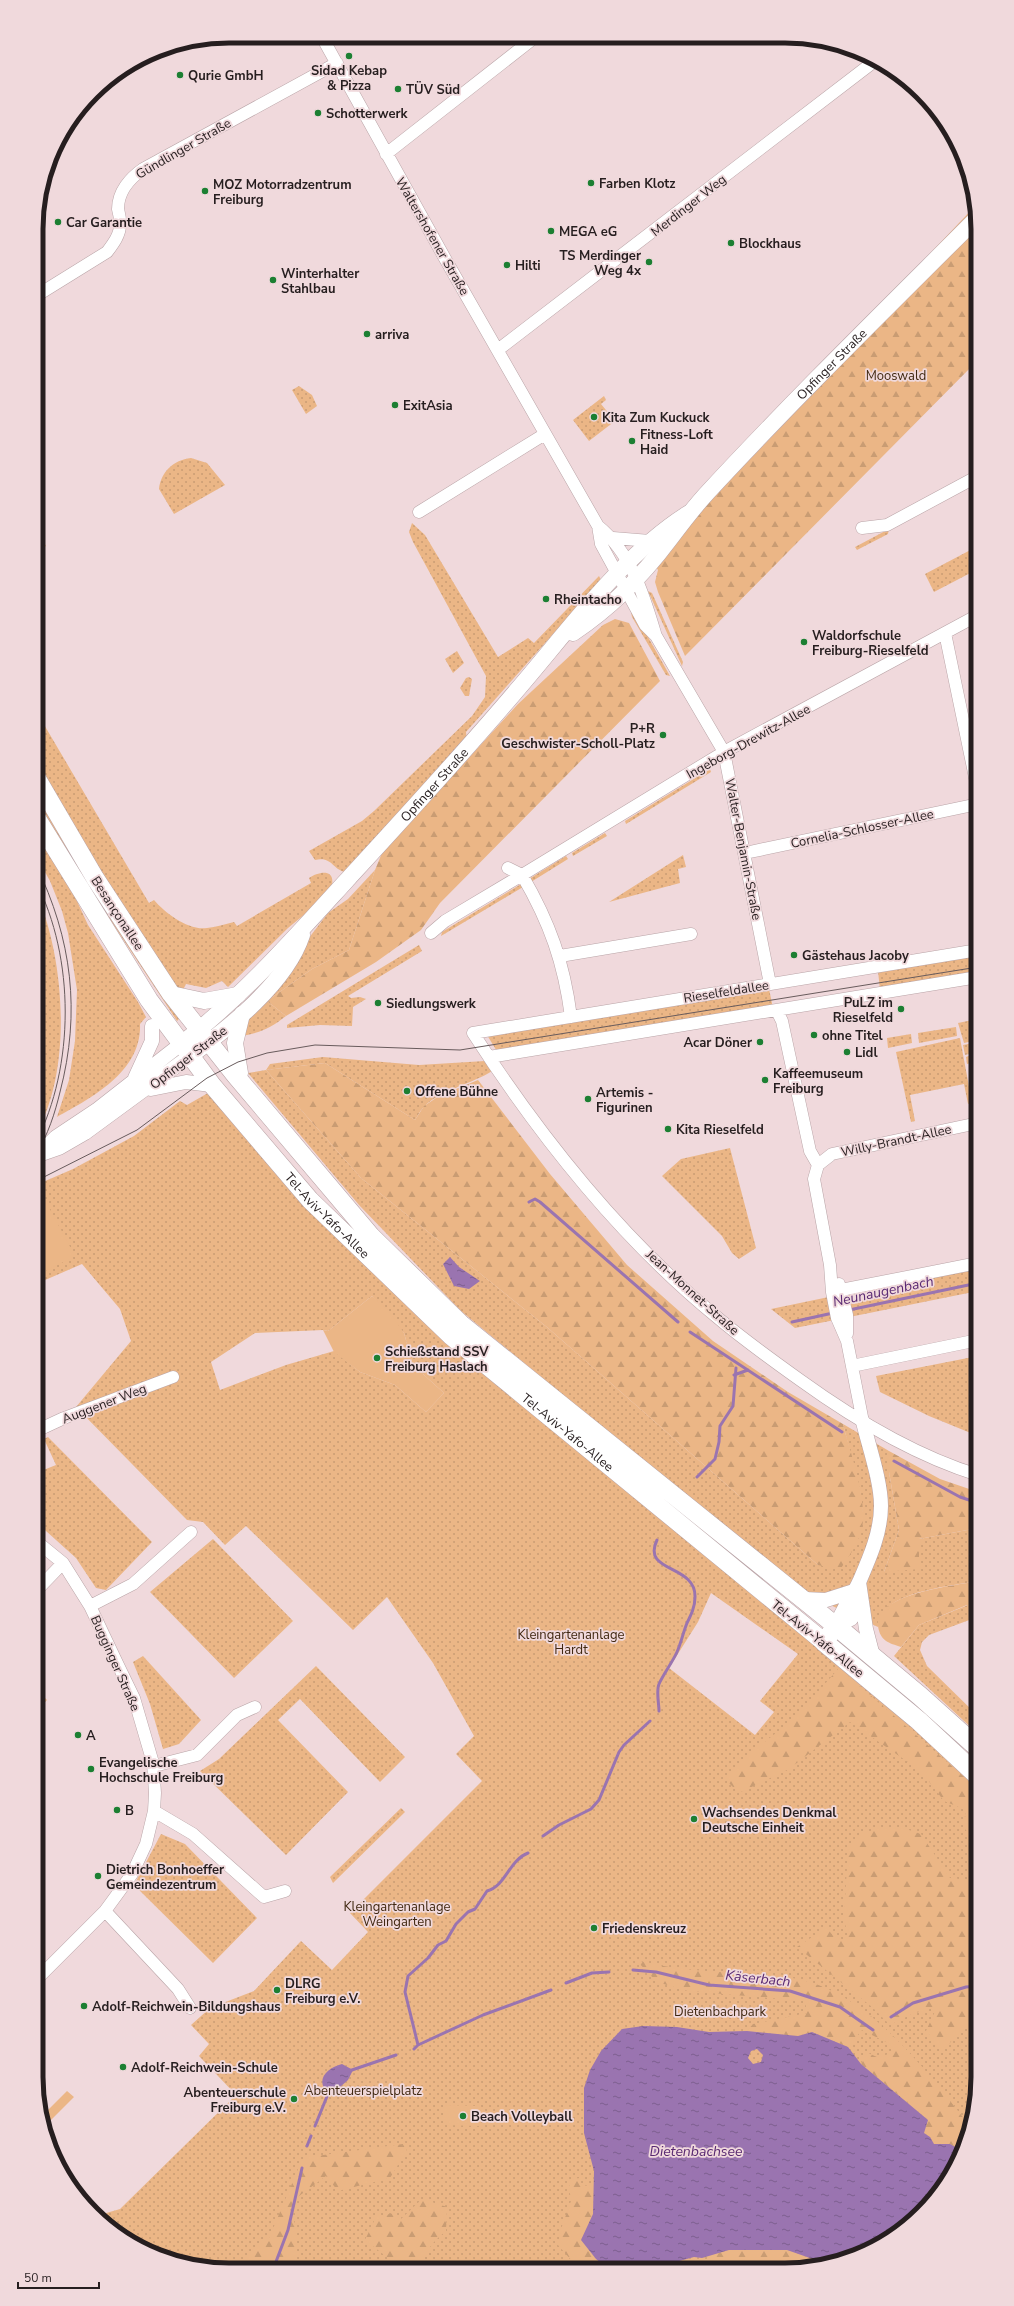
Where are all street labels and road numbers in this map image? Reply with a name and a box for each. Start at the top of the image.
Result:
street label: Gündlinger Straße [132,114,235,184]
street label: Merdinger Weg [647,171,730,241]
street label: Waltershofener Straße [391,174,473,299]
street label: Opfinger Straße [793,325,871,404]
street label: Ingeborg-Drewitz-Allee [683,700,814,783]
street label: Opfinger Straße [397,744,473,826]
street label: Walter-Benjamin-Straße [720,777,766,922]
street label: Cornelia-Schlosser-Allee [789,805,935,853]
street label: Besançonallee [86,873,148,954]
street label: Rieselfeldallee [682,976,770,1008]
street label: Opfinger Straße [146,1022,231,1094]
street label: Willy-Brandt-Allee [839,1120,953,1161]
street label: Tel-Aviv-Yafo-Allee [280,1169,373,1263]
street label: Jean-Monnet-Straße [641,1245,743,1339]
street label: Auggener Weg [59,1380,149,1428]
street label: Tel-Aviv-Yafo-Allee [517,1389,617,1476]
street label: Tel-Aviv-Yafo-Allee [767,1596,868,1682]
street label: Bugginger Straße [86,1613,144,1714]

